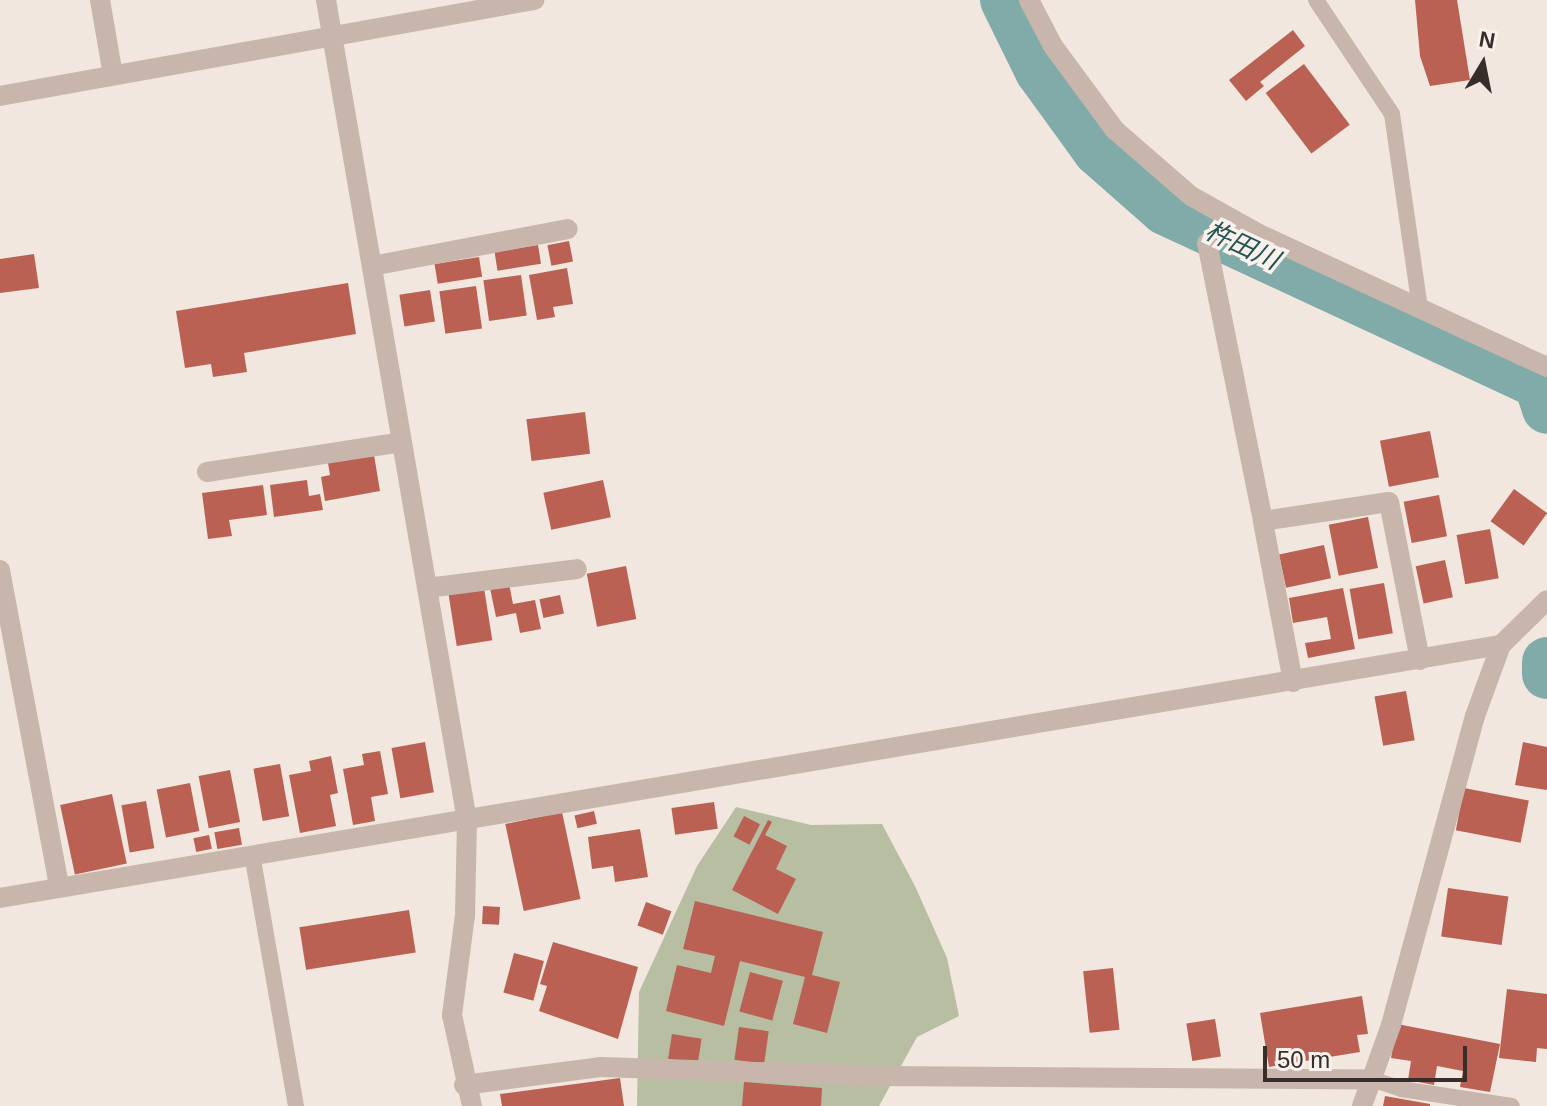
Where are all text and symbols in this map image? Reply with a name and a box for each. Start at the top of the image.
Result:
north arrow [1443,24,1523,104]
text: N [1477,26,1497,54]
water label: 杵田川 [1200,215,1284,277]
scale bar [1267,1030,1471,1080]
text: 50 m [1277,1046,1330,1073]

